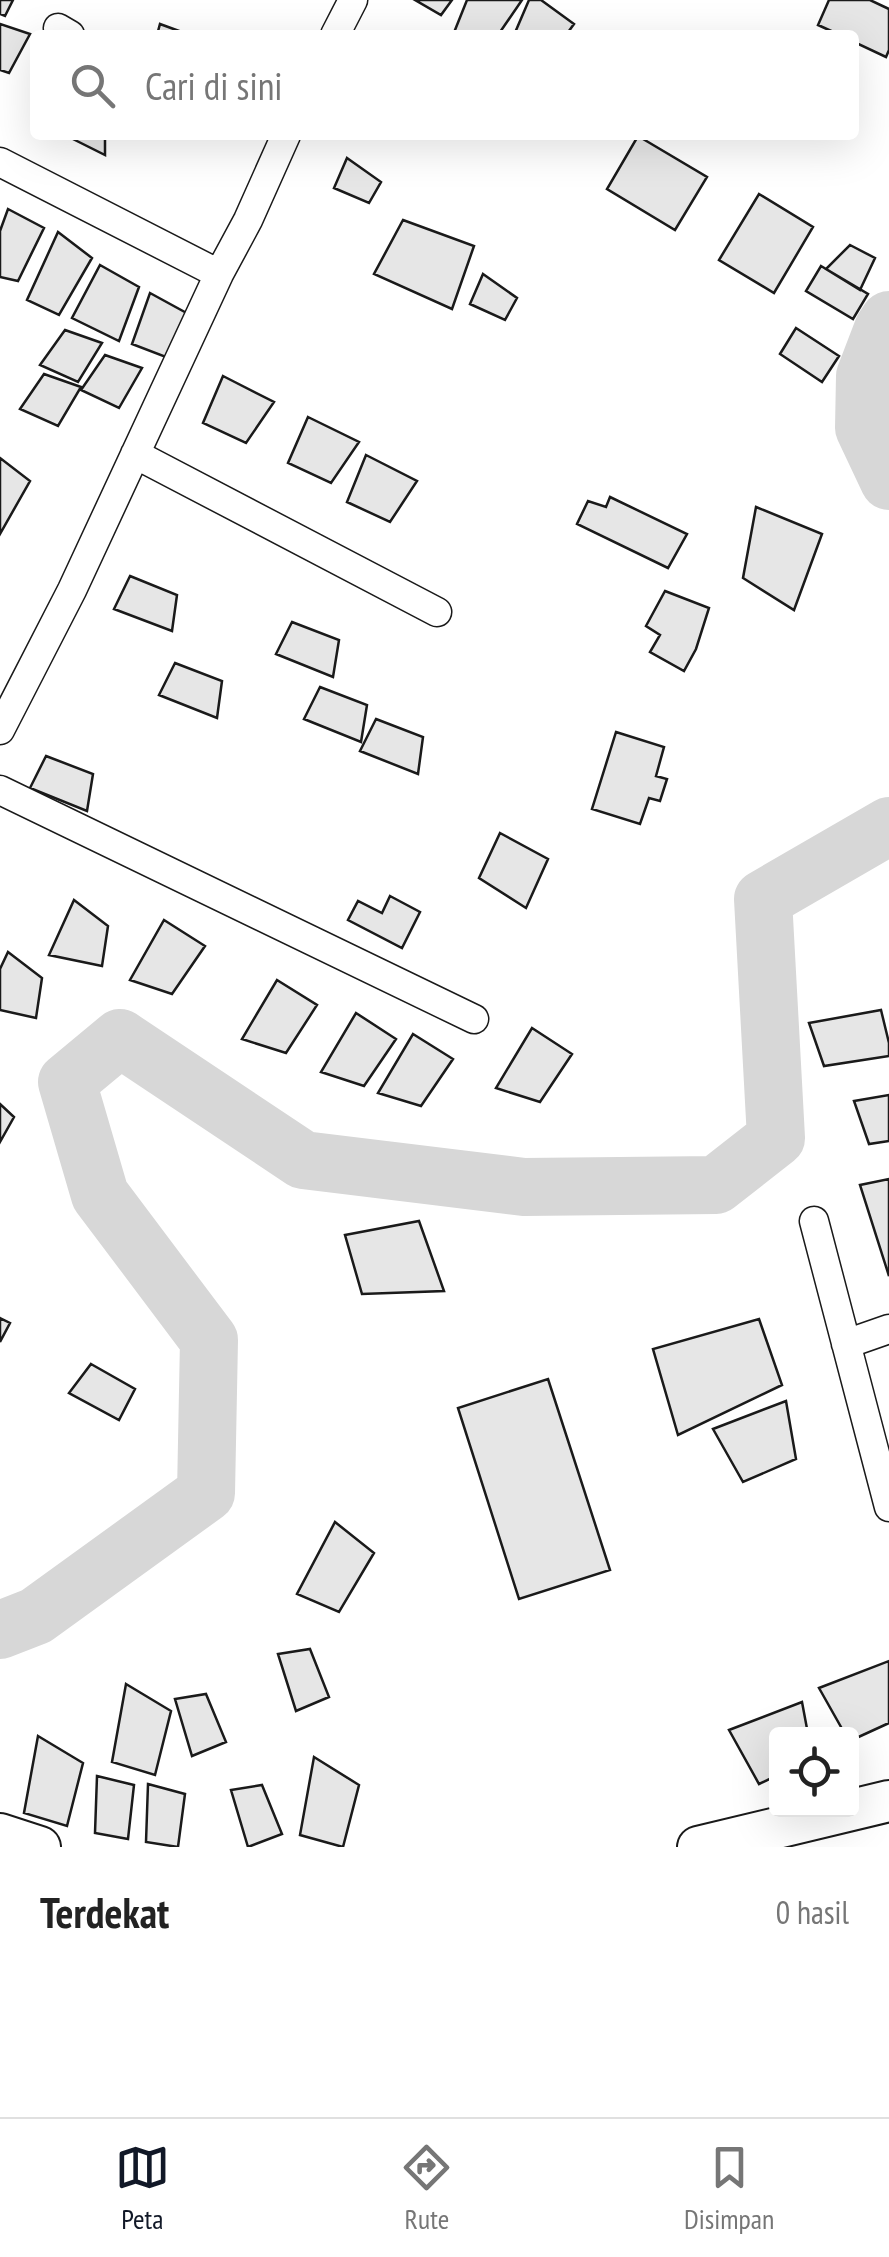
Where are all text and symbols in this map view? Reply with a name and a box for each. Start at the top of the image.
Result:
search box [30,30,859,140]
icon: search [65,58,120,113]
text: Cari di sini [145,61,283,110]
map controls [769,1727,859,1817]
button: locate [769,1727,859,1817]
text: Terdekat [40,1885,169,1940]
text: 0 hasil [776,1891,849,1933]
tab: Peta [115,2140,170,2237]
tab: Rute [399,2140,454,2237]
tab: Disimpan [684,2140,774,2237]

